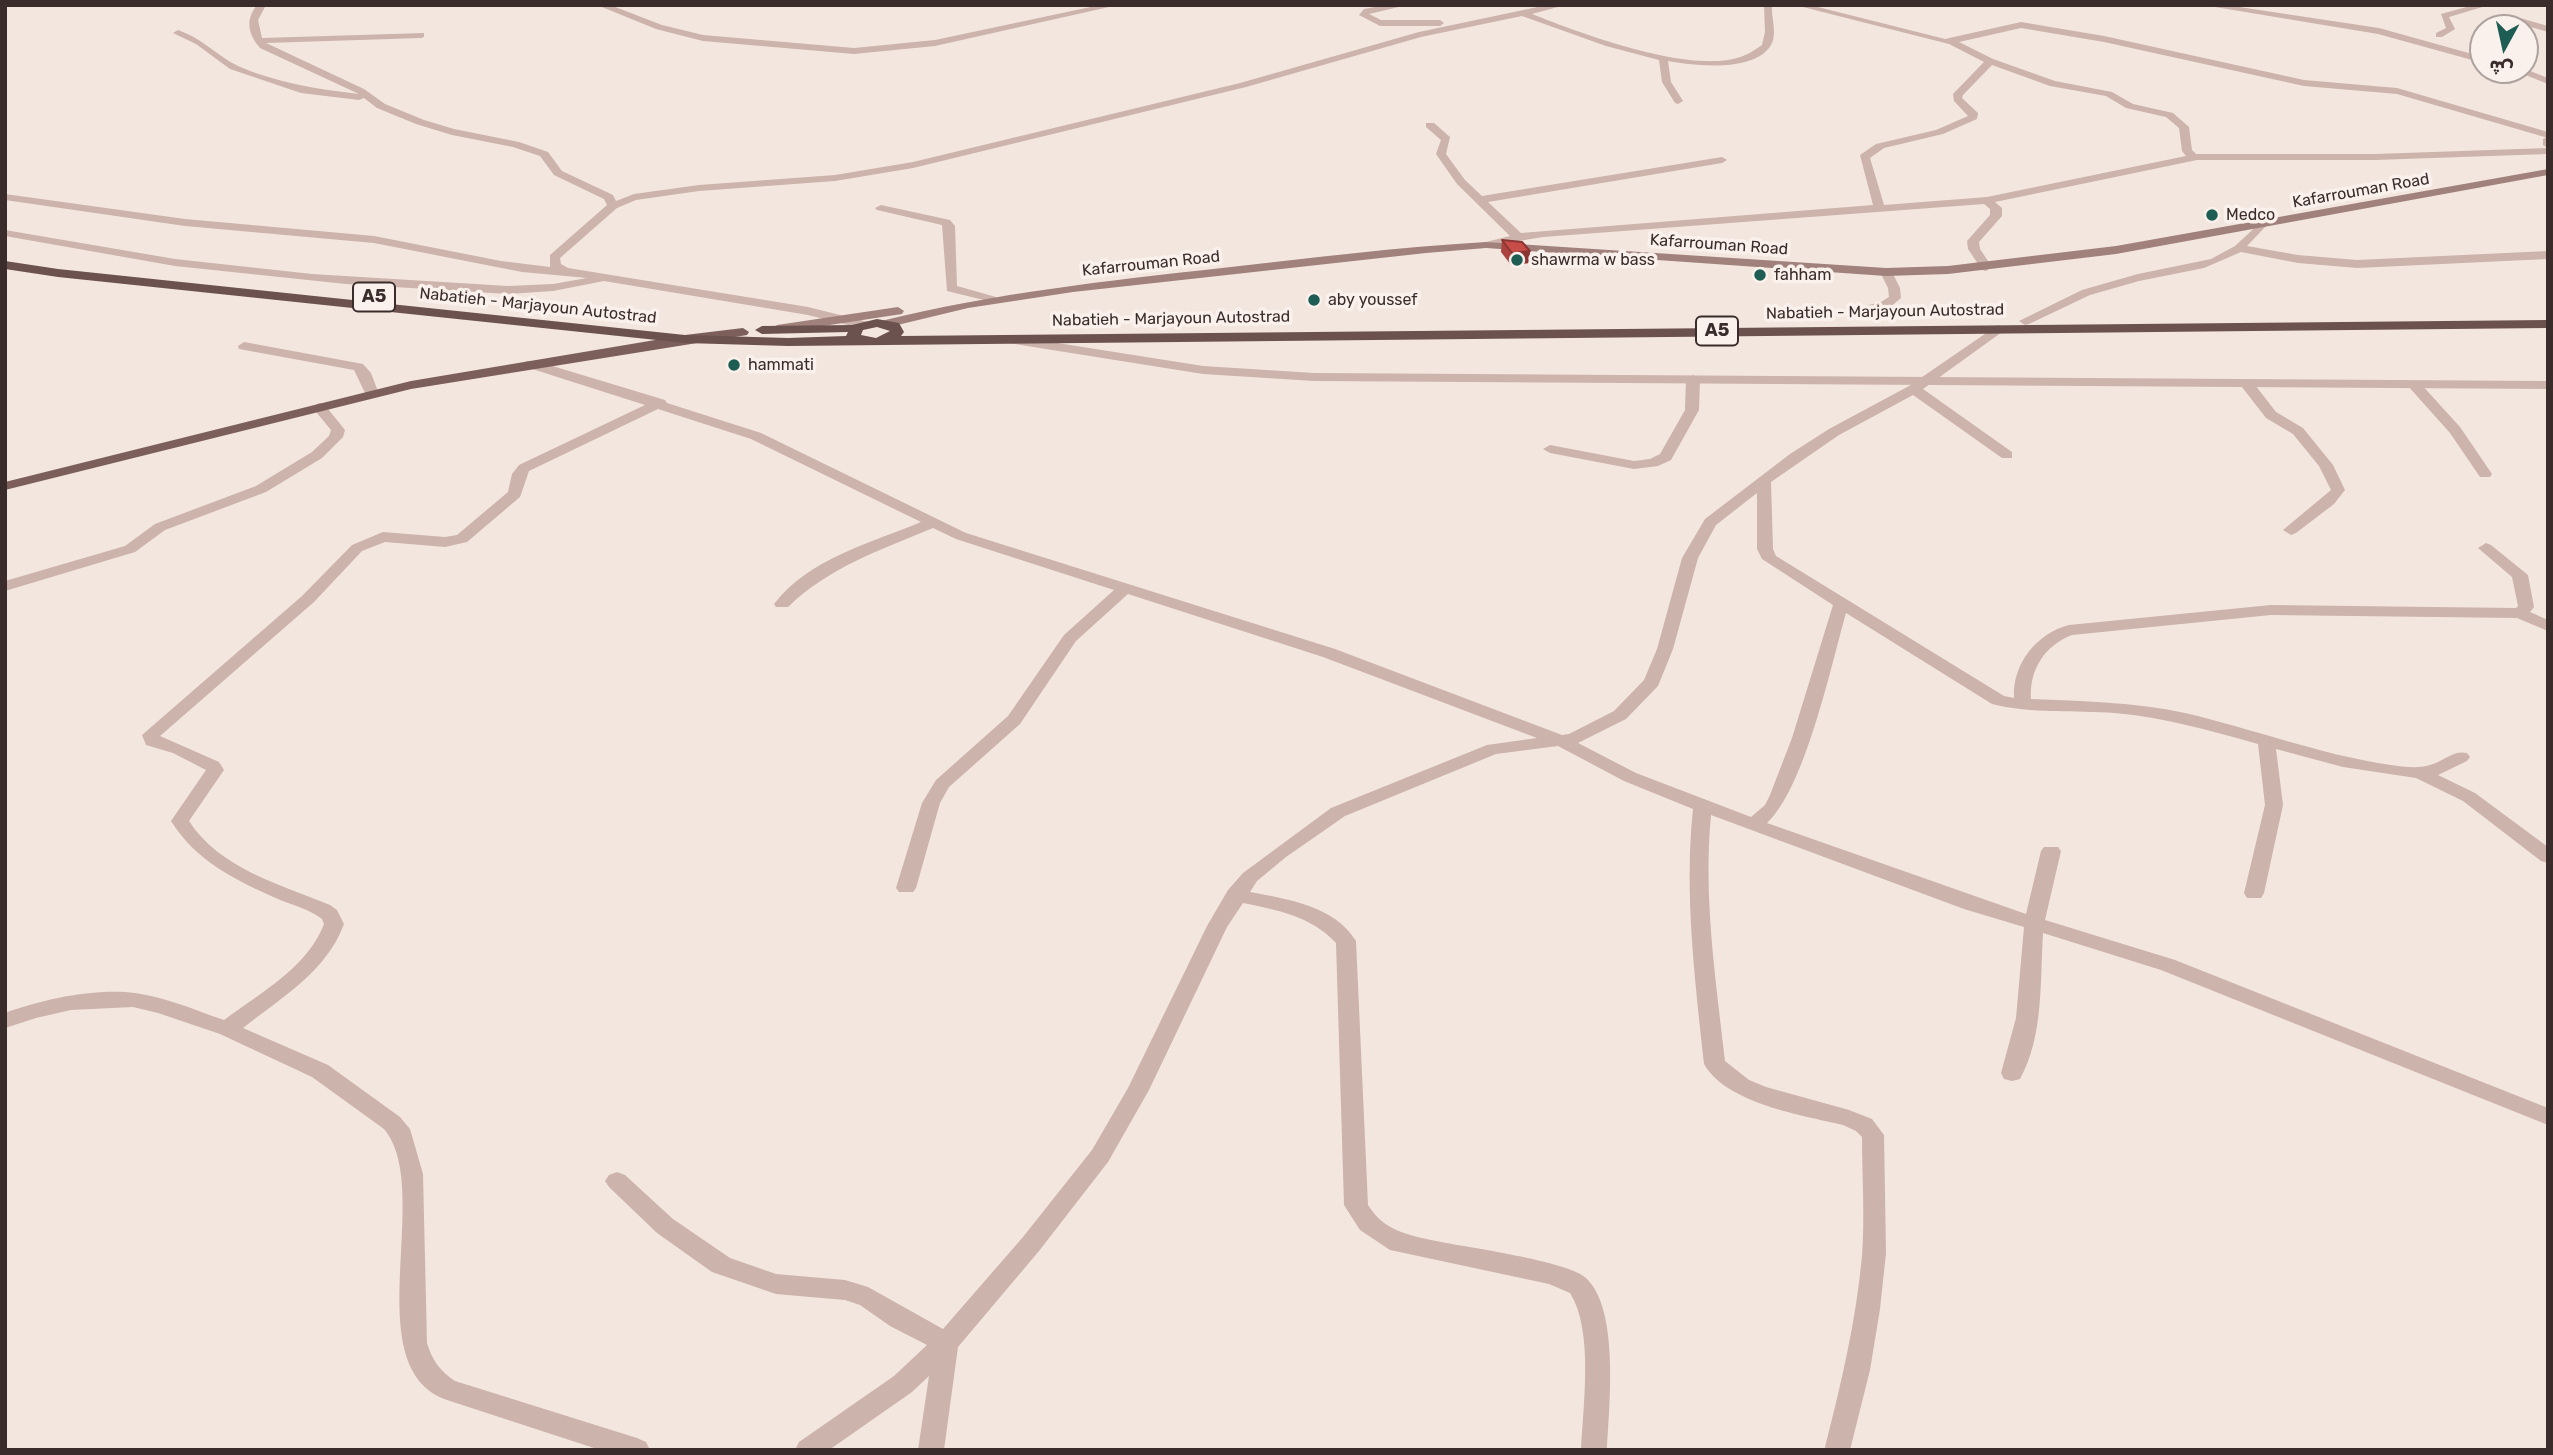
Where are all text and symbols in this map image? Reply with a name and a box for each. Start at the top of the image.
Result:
north arrow [2469,14,2539,84]
text: ش [2488,55,2515,81]
street label: Kafarrouman Road [2291,170,2431,212]
place label: Medco [2226,205,2275,225]
marker: Medco [2204,207,2220,223]
street label: Kafarrouman Road [1649,231,1789,259]
street label: Kafarrouman Road [1081,247,1221,281]
place label: shawrma w bass [1531,250,1655,270]
marker: shawrma w bass [1509,252,1525,268]
place label: fahham [1774,265,1831,285]
marker: fahham [1752,267,1768,283]
road number: A5 [353,282,395,312]
street label: Nabatieh - Marjayoun Autostrad [418,284,658,328]
place label: aby youssef [1328,290,1418,310]
marker: aby youssef [1306,292,1322,308]
street label: Nabatieh - Marjayoun Autostrad [1766,300,2004,324]
street label: Nabatieh - Marjayoun Autostrad [1052,307,1290,331]
road number: A5 [1696,316,1738,346]
place label: hammati [748,355,814,375]
marker: hammati [726,357,742,373]

